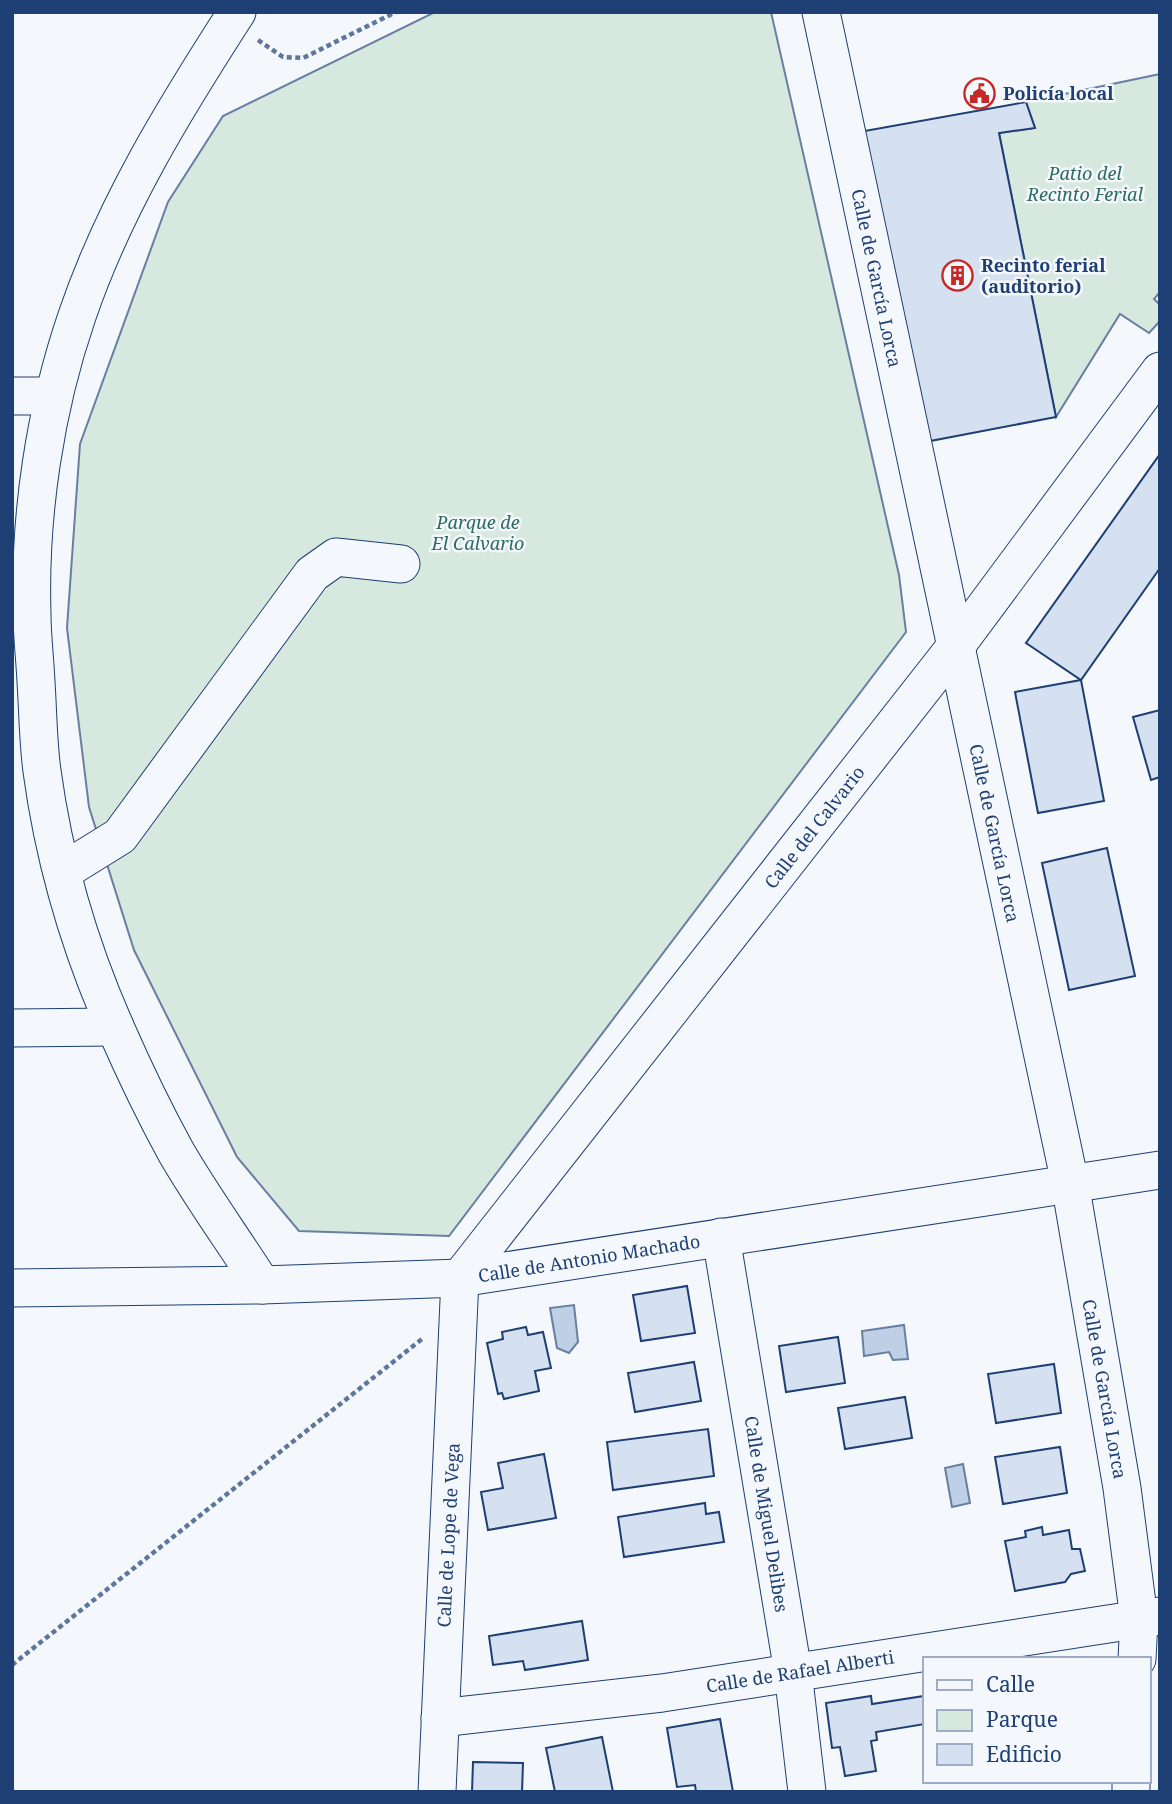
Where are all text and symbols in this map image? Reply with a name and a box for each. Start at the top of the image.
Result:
public building icon: Policía local [963,76,997,110]
place label: Policía local [1003,81,1114,105]
park label: Patio del Recinto Ferial [1026,161,1144,206]
street label: Calle de García Lorca [846,187,908,369]
place label: Recinto ferial (auditorio) [981,253,1106,298]
building icon: Recinto ferial (auditorio) [941,258,975,292]
park label: Parque de El Calvario [431,510,524,555]
street label: Calle de García Lorca [964,742,1026,924]
street label: Calle del Calvario [759,761,869,893]
street label: Calle de Antonio Machado [476,1229,702,1287]
street label: Calle de García Lorca [1077,1297,1133,1481]
street label: Calle de Miguel Delibes [740,1414,794,1614]
street label: Calle de Lope de Vega [431,1442,465,1628]
street label: Calle de Rafael Alberti [704,1644,896,1698]
legend [923,1657,1151,1783]
text: Calle [986,1670,1035,1698]
text: Parque [986,1705,1058,1733]
text: Edificio [986,1740,1062,1768]

